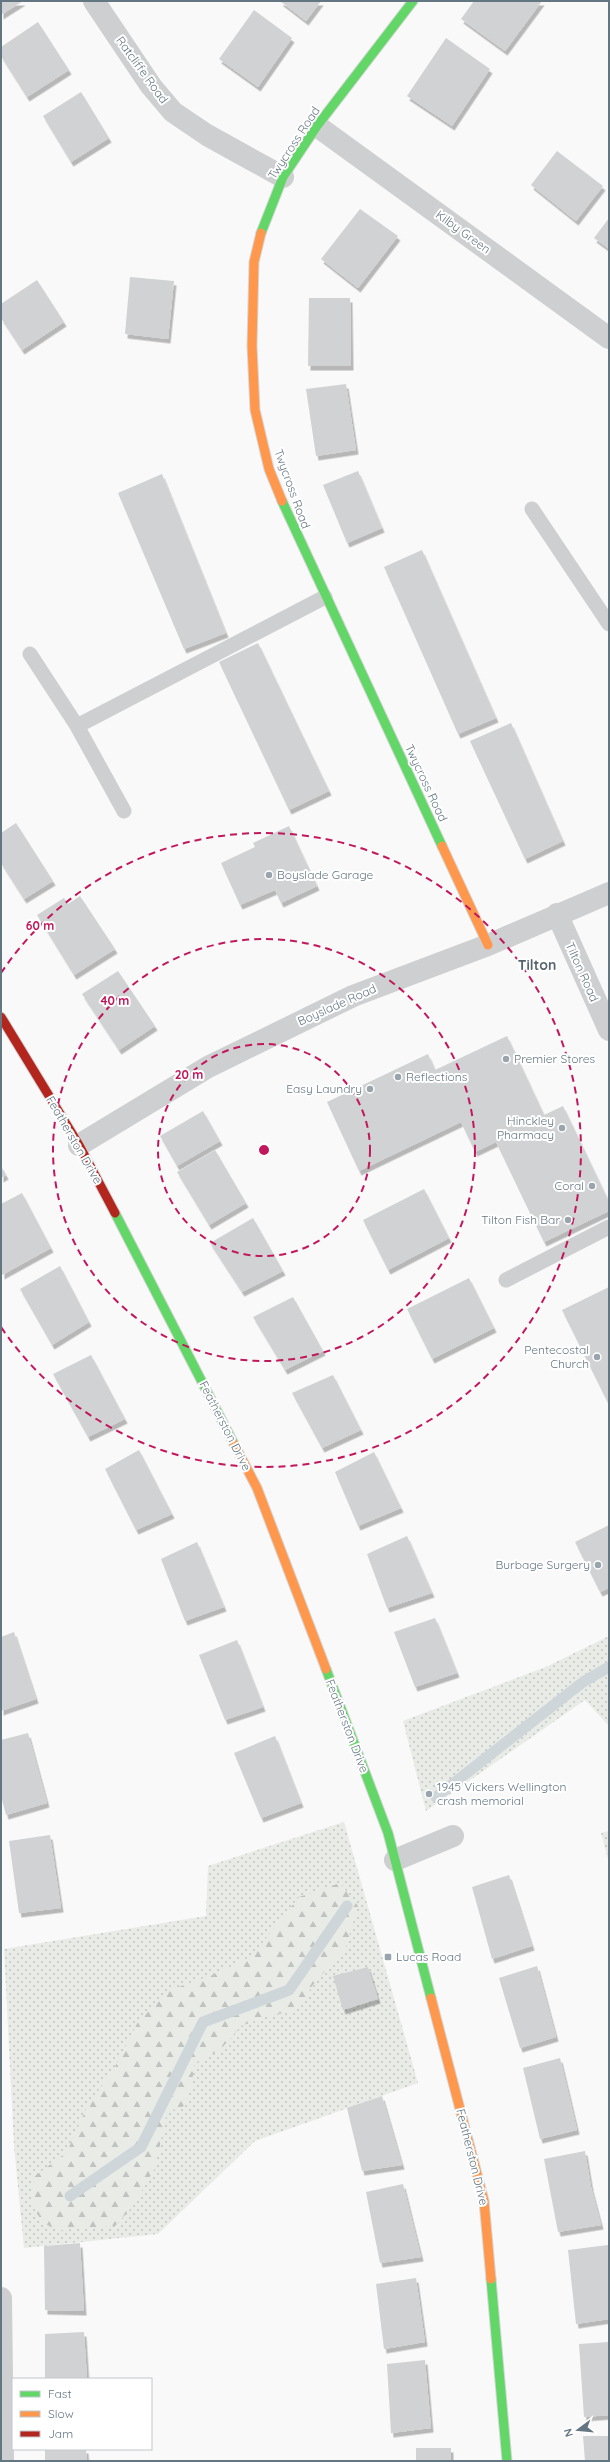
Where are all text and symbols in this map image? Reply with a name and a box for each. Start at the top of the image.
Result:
street label: Ratcliffe Road [113,33,172,106]
street label: Twycross Road [264,104,323,182]
street label: Kilby Green [433,207,494,256]
street label: Twycross Road [271,447,314,531]
street label: Twycross Road [402,742,451,824]
place label: Boyslade Garage [277,867,374,882]
marker: Boyslade Garage [264,870,274,880]
text: 60 m [26,918,54,933]
street label: Tilton Road [563,940,602,1004]
district label: Tilton [518,956,556,974]
street label: Boyslade Road [295,981,378,1029]
text: 40 m [101,993,129,1008]
place label: Premier Stores [514,1051,596,1066]
marker: Premier Stores [501,1054,511,1064]
text: 20 m [175,1067,203,1082]
place label: Reflections [406,1069,468,1084]
marker: Reflections [393,1072,403,1082]
place label: Easy Laundry [286,1081,362,1096]
marker: Easy Laundry [365,1084,375,1094]
street label: Featherston Drive [43,1093,106,1187]
place label: Hinckley Pharmacy [497,1113,554,1142]
marker: Hinckley Pharmacy [557,1123,567,1133]
centre of rings [257,1143,271,1157]
place label: Coral [554,1178,584,1193]
marker: Coral [587,1181,597,1191]
place label: Tilton Fish Bar [481,1212,560,1227]
marker: Tilton Fish Bar [563,1215,573,1225]
place label: Pentecostal Church [524,1342,589,1371]
marker: Pentecostal Church [592,1352,602,1362]
street label: Featherston Drive [196,1378,255,1473]
place label: Burbage Surgery [495,1557,590,1572]
marker: Burbage Surgery [593,1560,603,1570]
street label: Featherston Drive [323,1677,372,1775]
place label: 1945 Vickers Wellington crash memorial [437,1779,567,1808]
marker: 1945 Vickers Wellington crash memorial [424,1789,434,1799]
place label: Lucas Road [396,1949,461,1964]
marker: Lucas Road [383,1952,393,1962]
street label: Featherston Drive [453,2107,492,2207]
legend [12,2378,152,2450]
text: Fast [48,2386,72,2401]
text: Slow [48,2406,74,2421]
north arrow [558,2410,598,2450]
text: Jam [48,2426,73,2441]
text: N [561,2427,576,2439]

